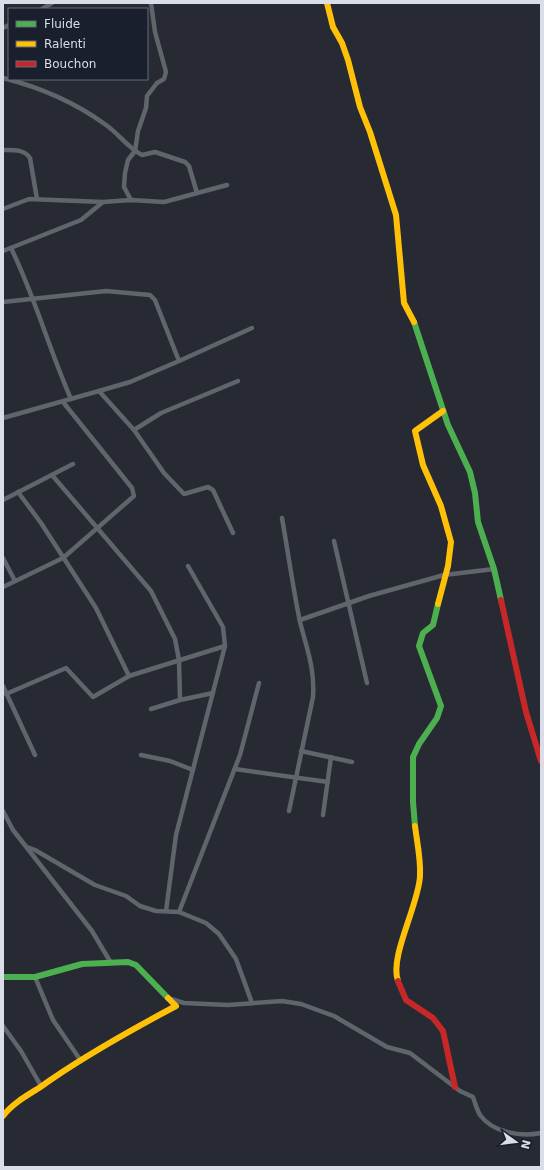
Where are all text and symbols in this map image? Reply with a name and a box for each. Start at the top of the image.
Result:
legend [8,8,148,80]
text: Fluide [44,17,80,31]
text: Ralenti [44,37,86,51]
text: Bouchon [44,57,96,71]
north arrow [496,1122,536,1162]
text: N [518,1138,533,1150]

